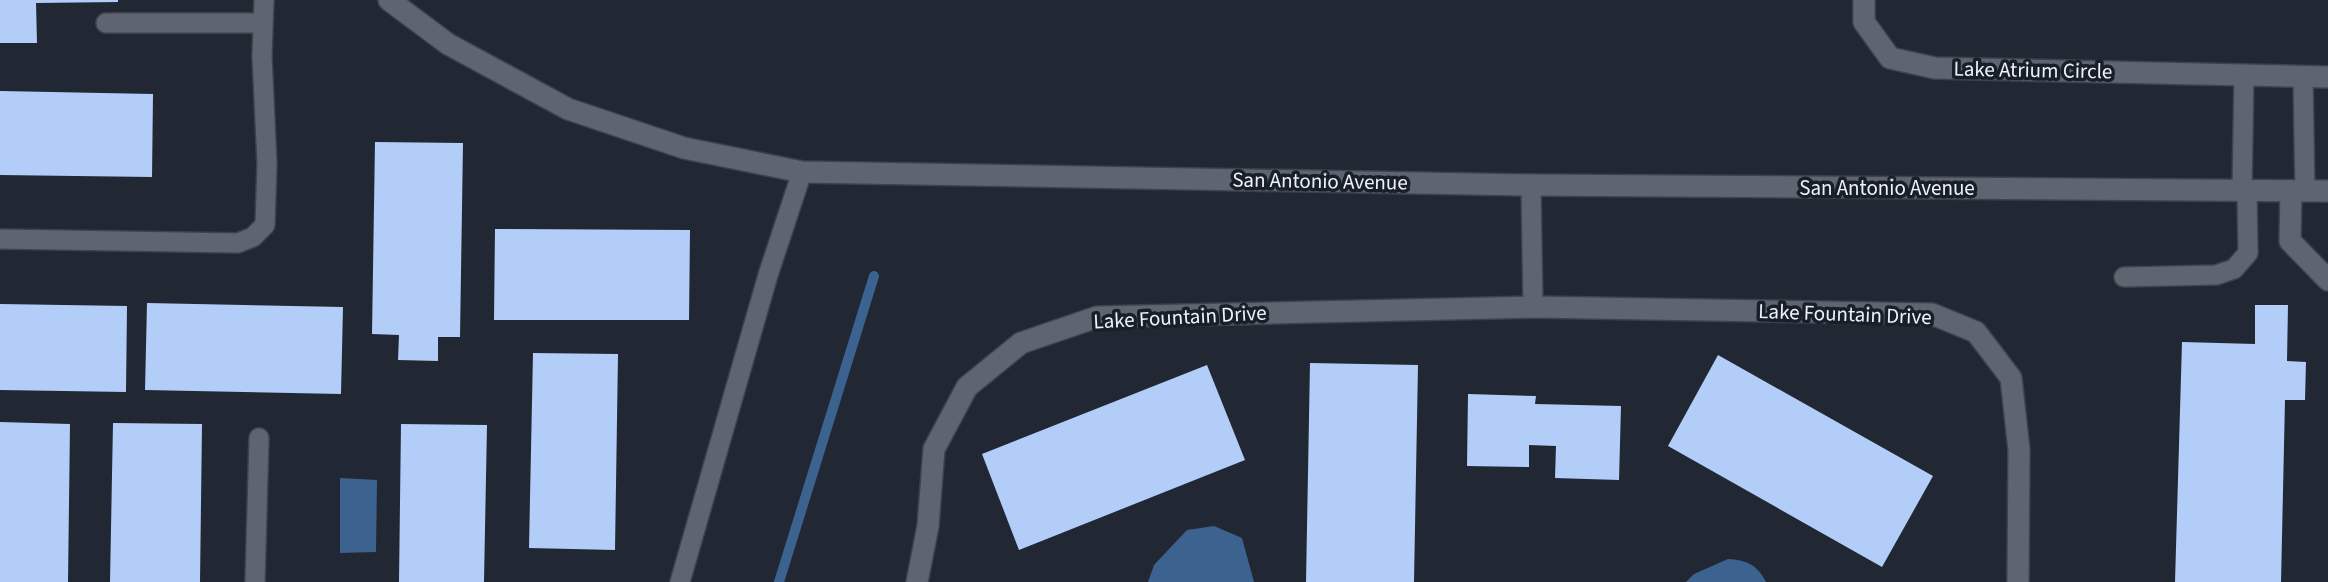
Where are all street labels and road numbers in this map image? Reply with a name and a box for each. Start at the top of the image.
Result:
street label: Lake Atrium Circle [1953,54,2113,86]
street label: San Antonio Avenue [1232,164,1408,198]
street label: San Antonio Avenue [1799,173,1975,203]
street label: Lake Fountain Drive [1758,296,1932,332]
street label: Lake Fountain Drive [1093,297,1267,337]

